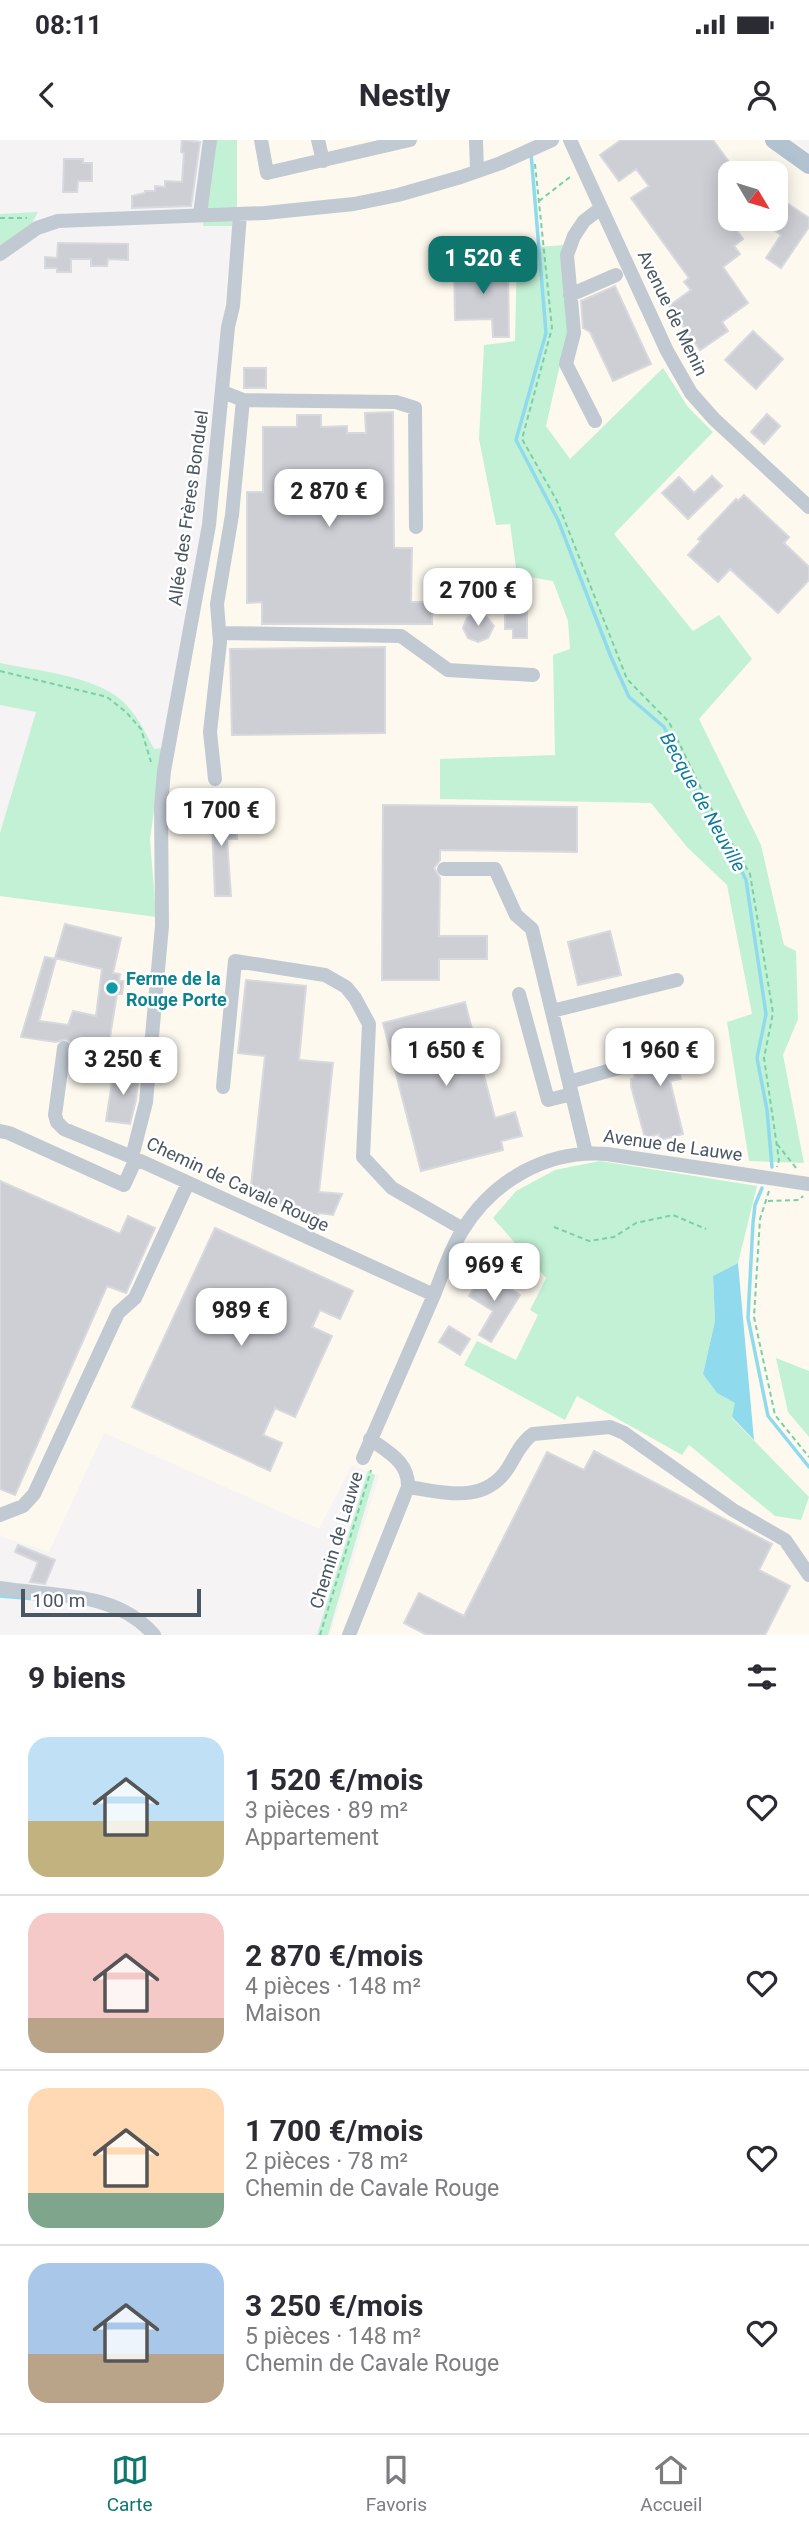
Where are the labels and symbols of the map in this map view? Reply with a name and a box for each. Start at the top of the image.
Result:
north arrow [718,161,788,231]
pin: 1 520 € [418,236,548,296]
street label: Avenue de Menin [634,247,712,379]
street label: Allée des Frères Bonduel [164,409,212,607]
pin: 2 870 € [264,470,394,529]
pin: 2 700 € [413,568,543,628]
water label: Becque de Neuville [655,728,751,876]
pin: 1 700 € [156,788,286,848]
place label: Ferme de la Rouge Porte [126,968,227,1010]
marker: Ferme de la Rouge Porte [104,980,120,996]
pin: 1 650 € [381,1028,511,1088]
pin: 1 960 € [595,1028,725,1088]
pin: 3 250 € [58,1038,188,1097]
street label: Avenue de Lauwe [602,1125,744,1165]
street label: Chemin de Cavale Rouge [143,1132,333,1236]
pin: 969 € [445,1244,543,1303]
pin: 989 € [192,1288,290,1348]
street label: Chemin de Lauwe [305,1469,367,1611]
scale bar [21,1586,201,1618]

